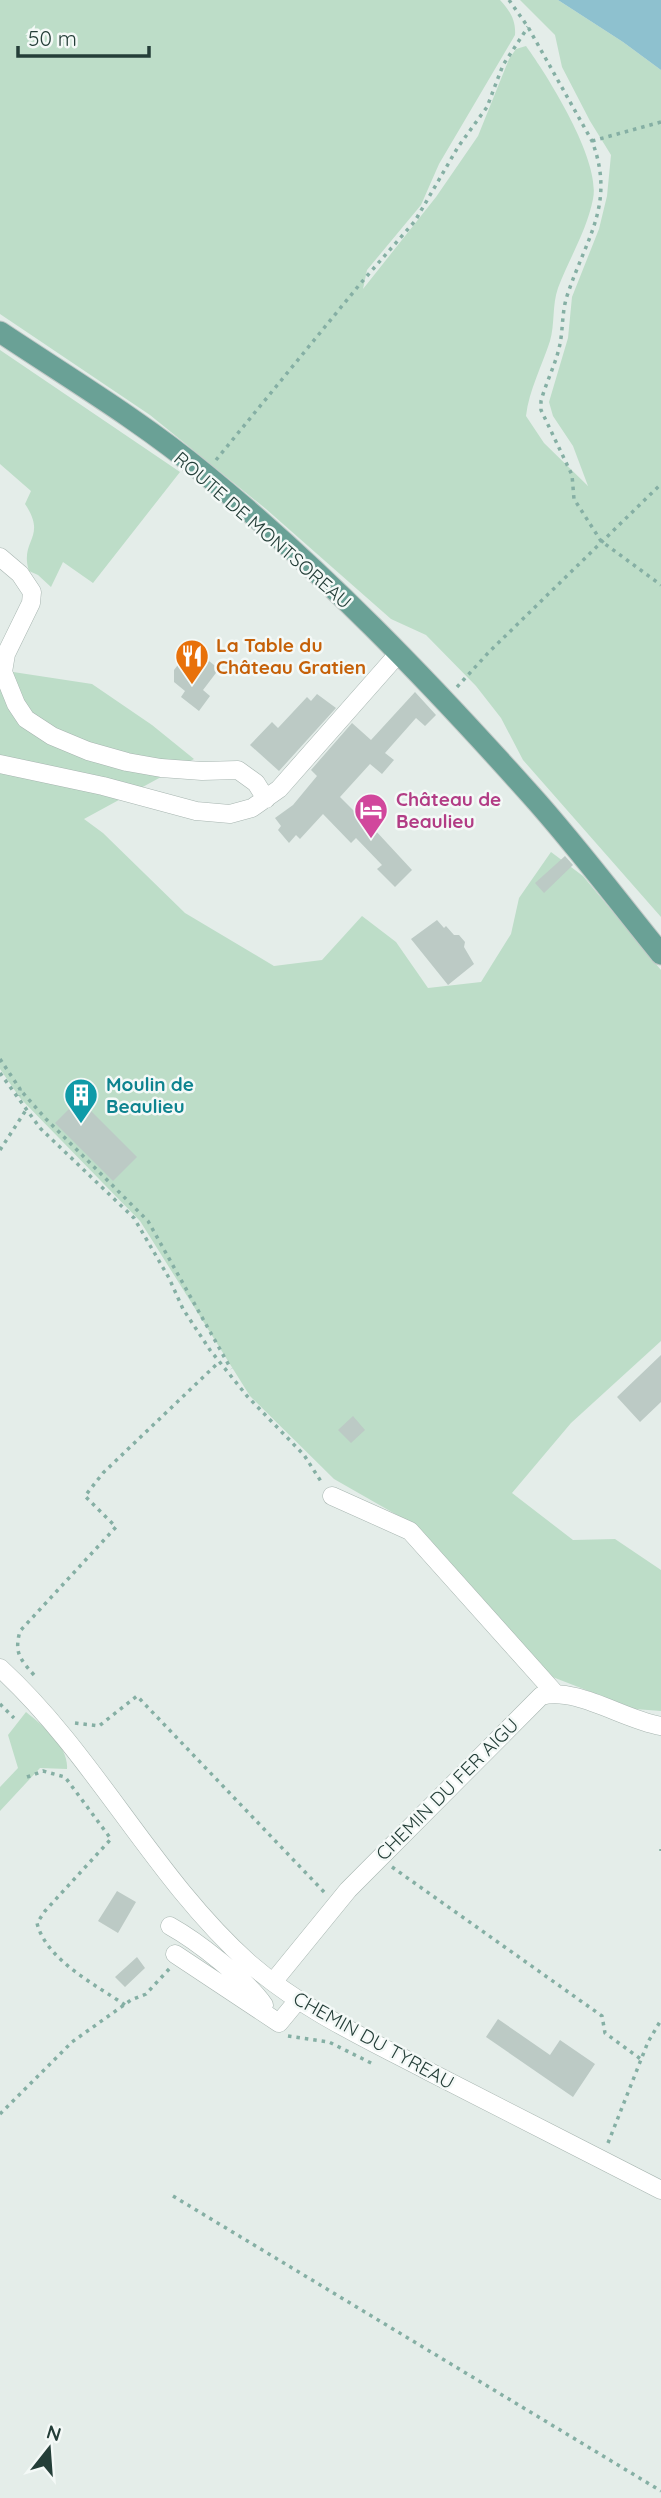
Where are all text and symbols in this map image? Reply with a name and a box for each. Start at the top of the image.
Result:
scale bar [18,14,149,58]
text: 50 m [28,25,77,51]
street label: ROUTE DE MONTSOREAU [169,446,357,614]
place label: La Table du Château Gratien [216,633,366,679]
restaurant icon: La Table du Château Gratien [173,637,211,686]
place label: Château de Beaulieu [396,787,501,833]
hotel icon: Château de Beaulieu [352,791,390,840]
place label: Moulin de Beaulieu [106,1072,194,1118]
building icon: Moulin de Beaulieu [62,1076,100,1125]
street label: CHEMIN DU FER AIGU [371,1713,523,1865]
street label: CHEMIN DU TYREAU [289,1986,459,2094]
north arrow [14,2414,84,2484]
text: N [44,2419,64,2446]

